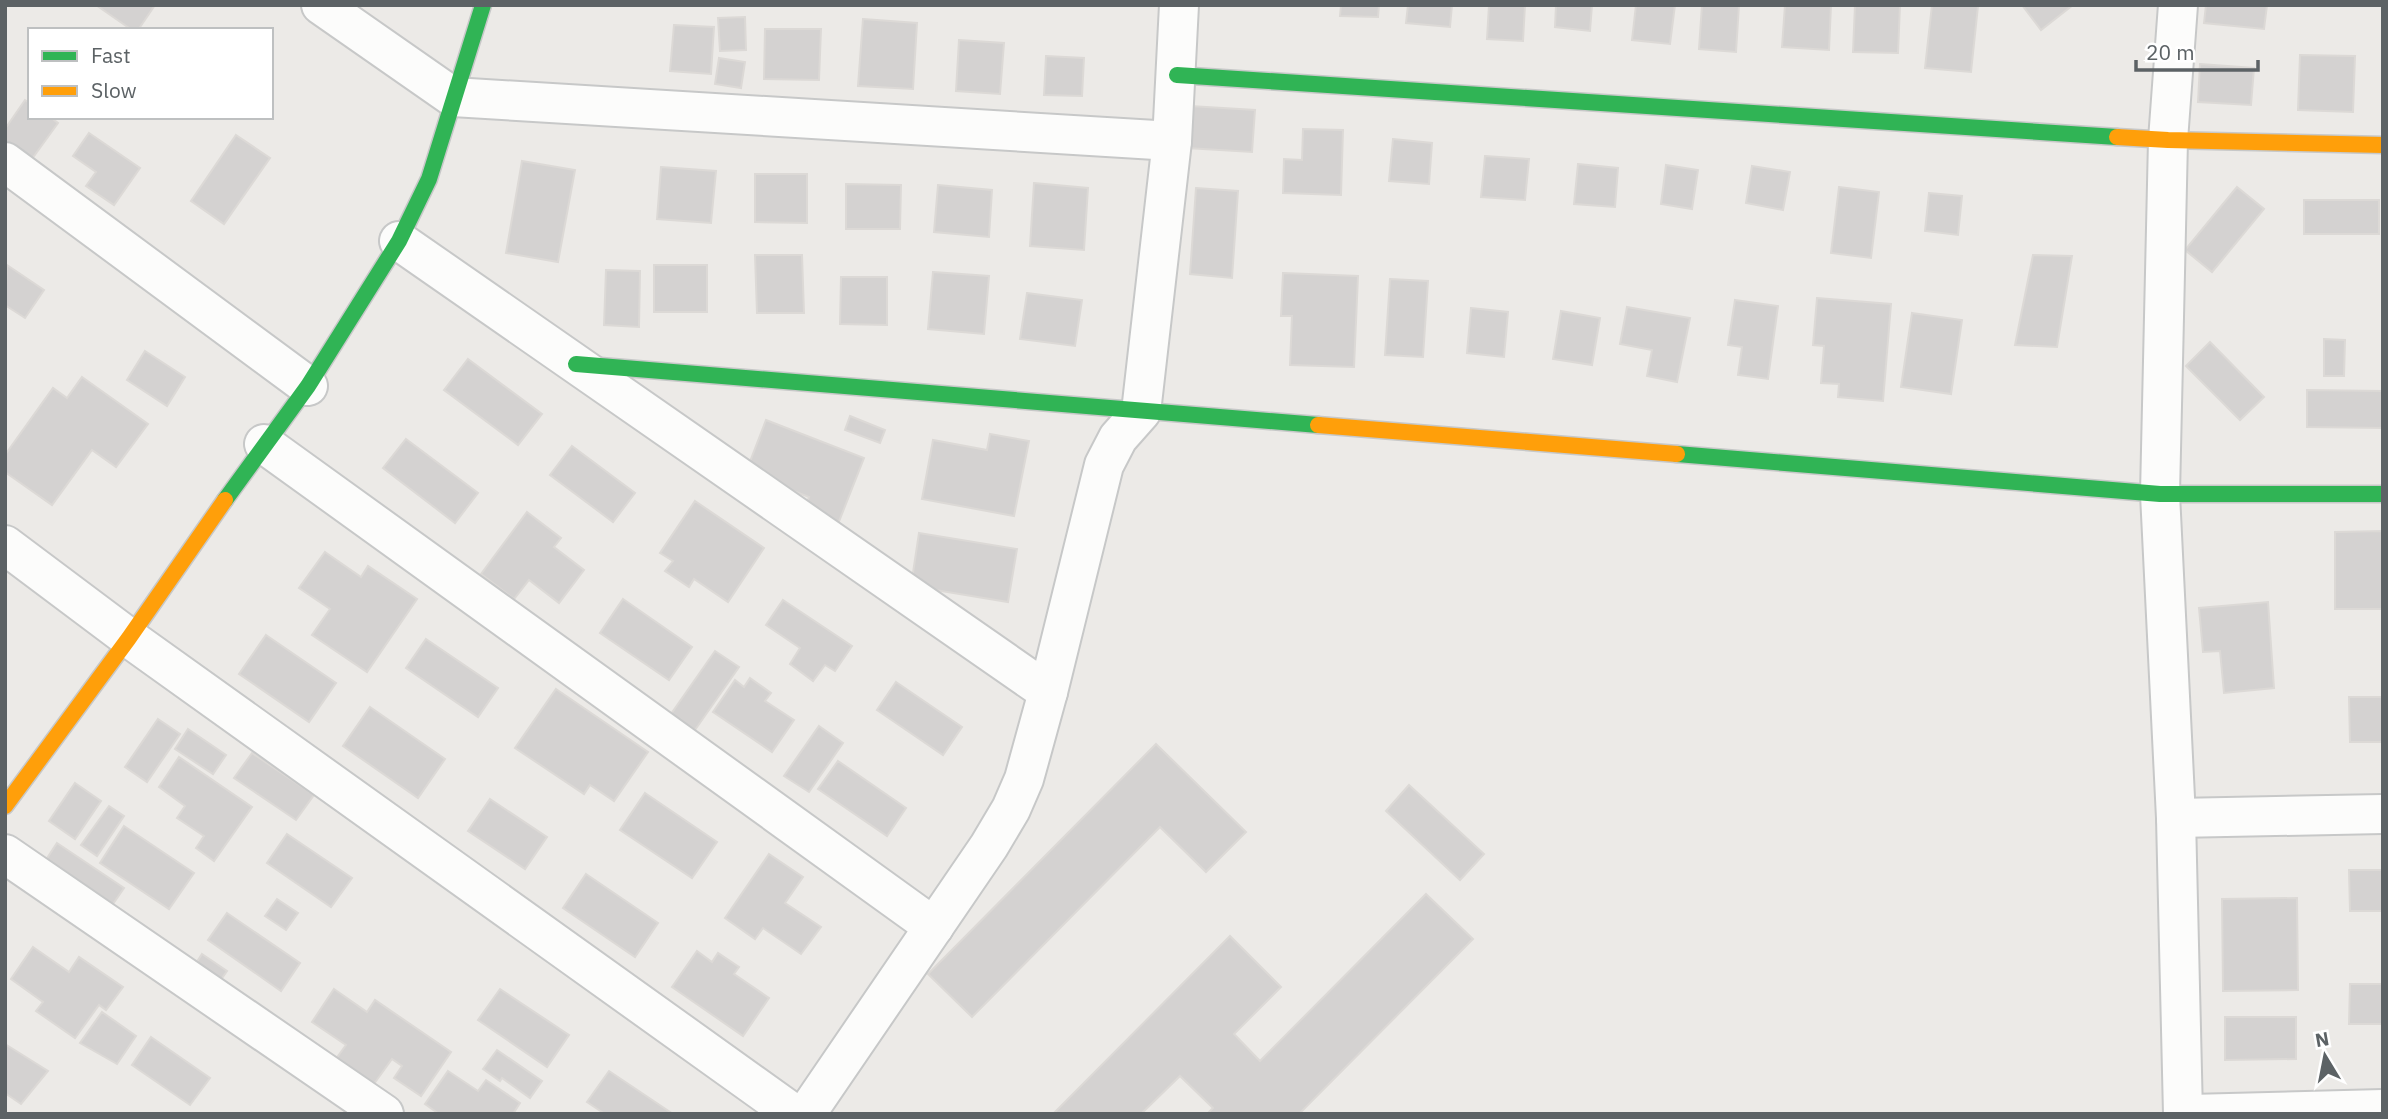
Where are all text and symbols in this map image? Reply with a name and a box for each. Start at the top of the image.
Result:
legend [28,28,273,119]
scale bar [2136,28,2258,72]
text: 20 m [2146,38,2195,66]
text: Fast [91,41,131,69]
text: Slow [91,76,137,104]
north arrow [2290,1021,2360,1091]
text: N [2313,1026,2331,1052]

